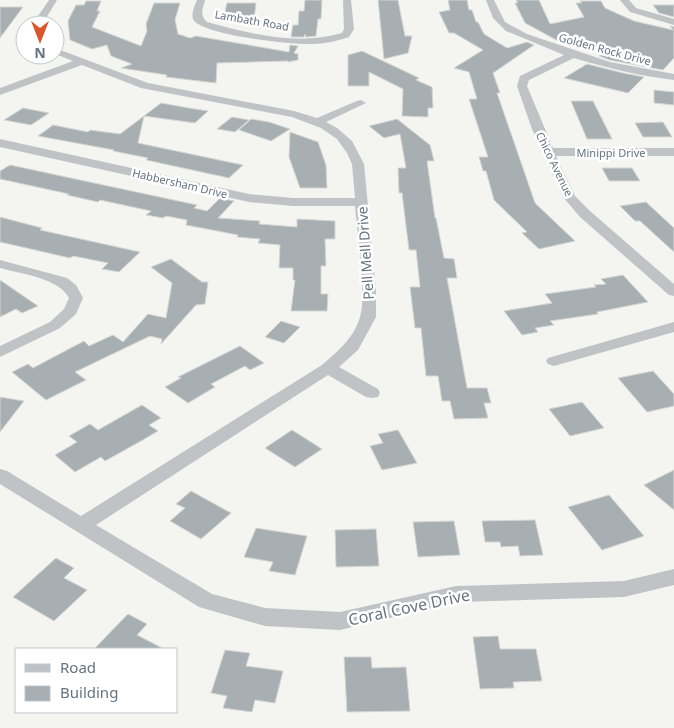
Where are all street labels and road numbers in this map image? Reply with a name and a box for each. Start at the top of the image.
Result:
street label: Lambath Road [214,6,290,34]
street label: Golden Rock Drive [557,29,653,69]
street label: Chico Avenue [533,129,577,199]
street label: Minippi Drive [577,145,645,160]
street label: Habbersham Drive [131,165,229,201]
street label: Pell Mell Drive [352,206,378,300]
street label: Coral Cove Drive [346,583,472,631]

